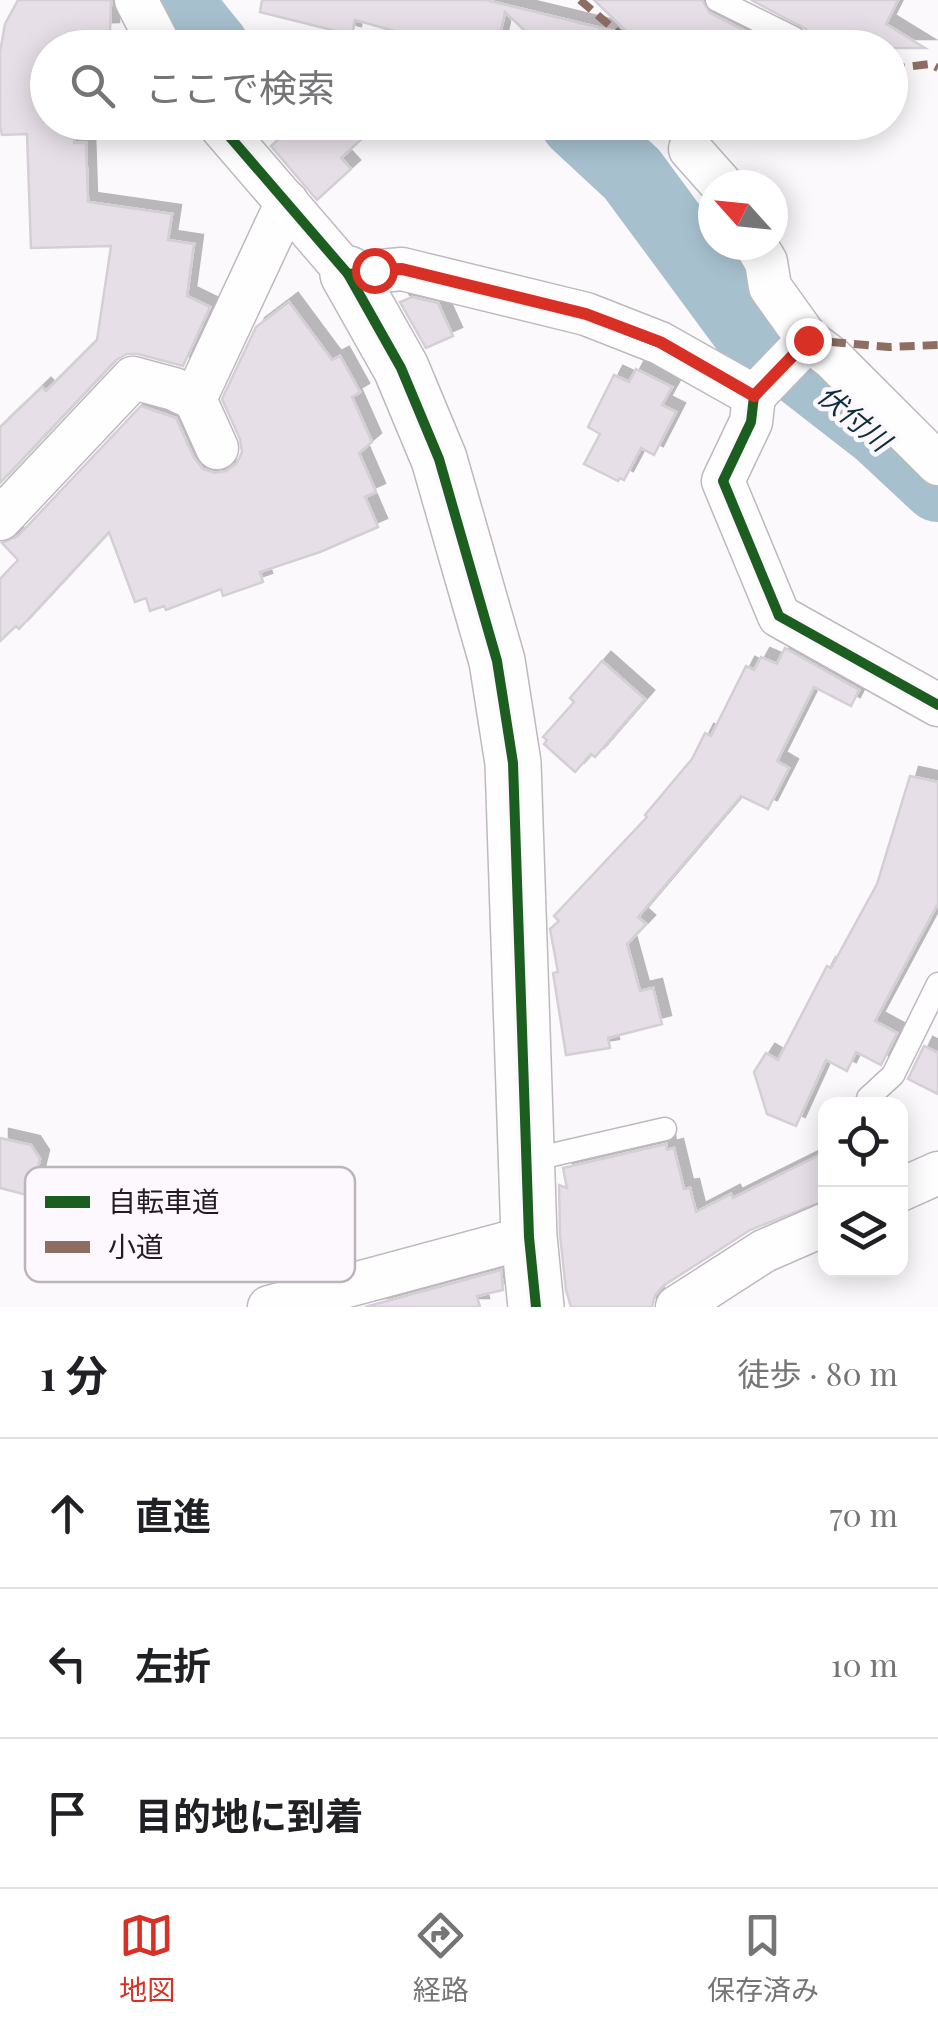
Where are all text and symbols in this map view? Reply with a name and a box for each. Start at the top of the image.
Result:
search box [30,30,908,140]
icon: search [65,58,120,113]
text: ここで検索 [145,61,335,112]
north arrow [698,170,788,260]
route start [352,248,398,294]
route end [786,318,832,364]
water label: 伏付川 [811,376,901,460]
map controls [818,1097,908,1277]
button: locate [818,1097,908,1187]
legend [25,1167,355,1282]
text: 自転車道 [108,1182,220,1219]
button: layers [818,1187,908,1277]
text: 小道 [108,1227,164,1264]
text: 1 分 [40,1346,108,1402]
text: 徒歩 · 80 m [737,1351,898,1394]
icon: ahead [40,1486,95,1541]
text: 直進 [135,1489,211,1540]
text: 70 m [829,1492,898,1535]
icon: left [40,1636,95,1691]
text: 左折 [135,1639,211,1690]
text: 10 m [831,1642,898,1685]
icon: arrive [40,1786,95,1841]
text: 目的地に到着 [135,1789,363,1840]
tab: 地図 [119,1908,175,2008]
tab: 経路 [413,1908,469,2008]
tab: 保存済み [707,1908,819,2008]

